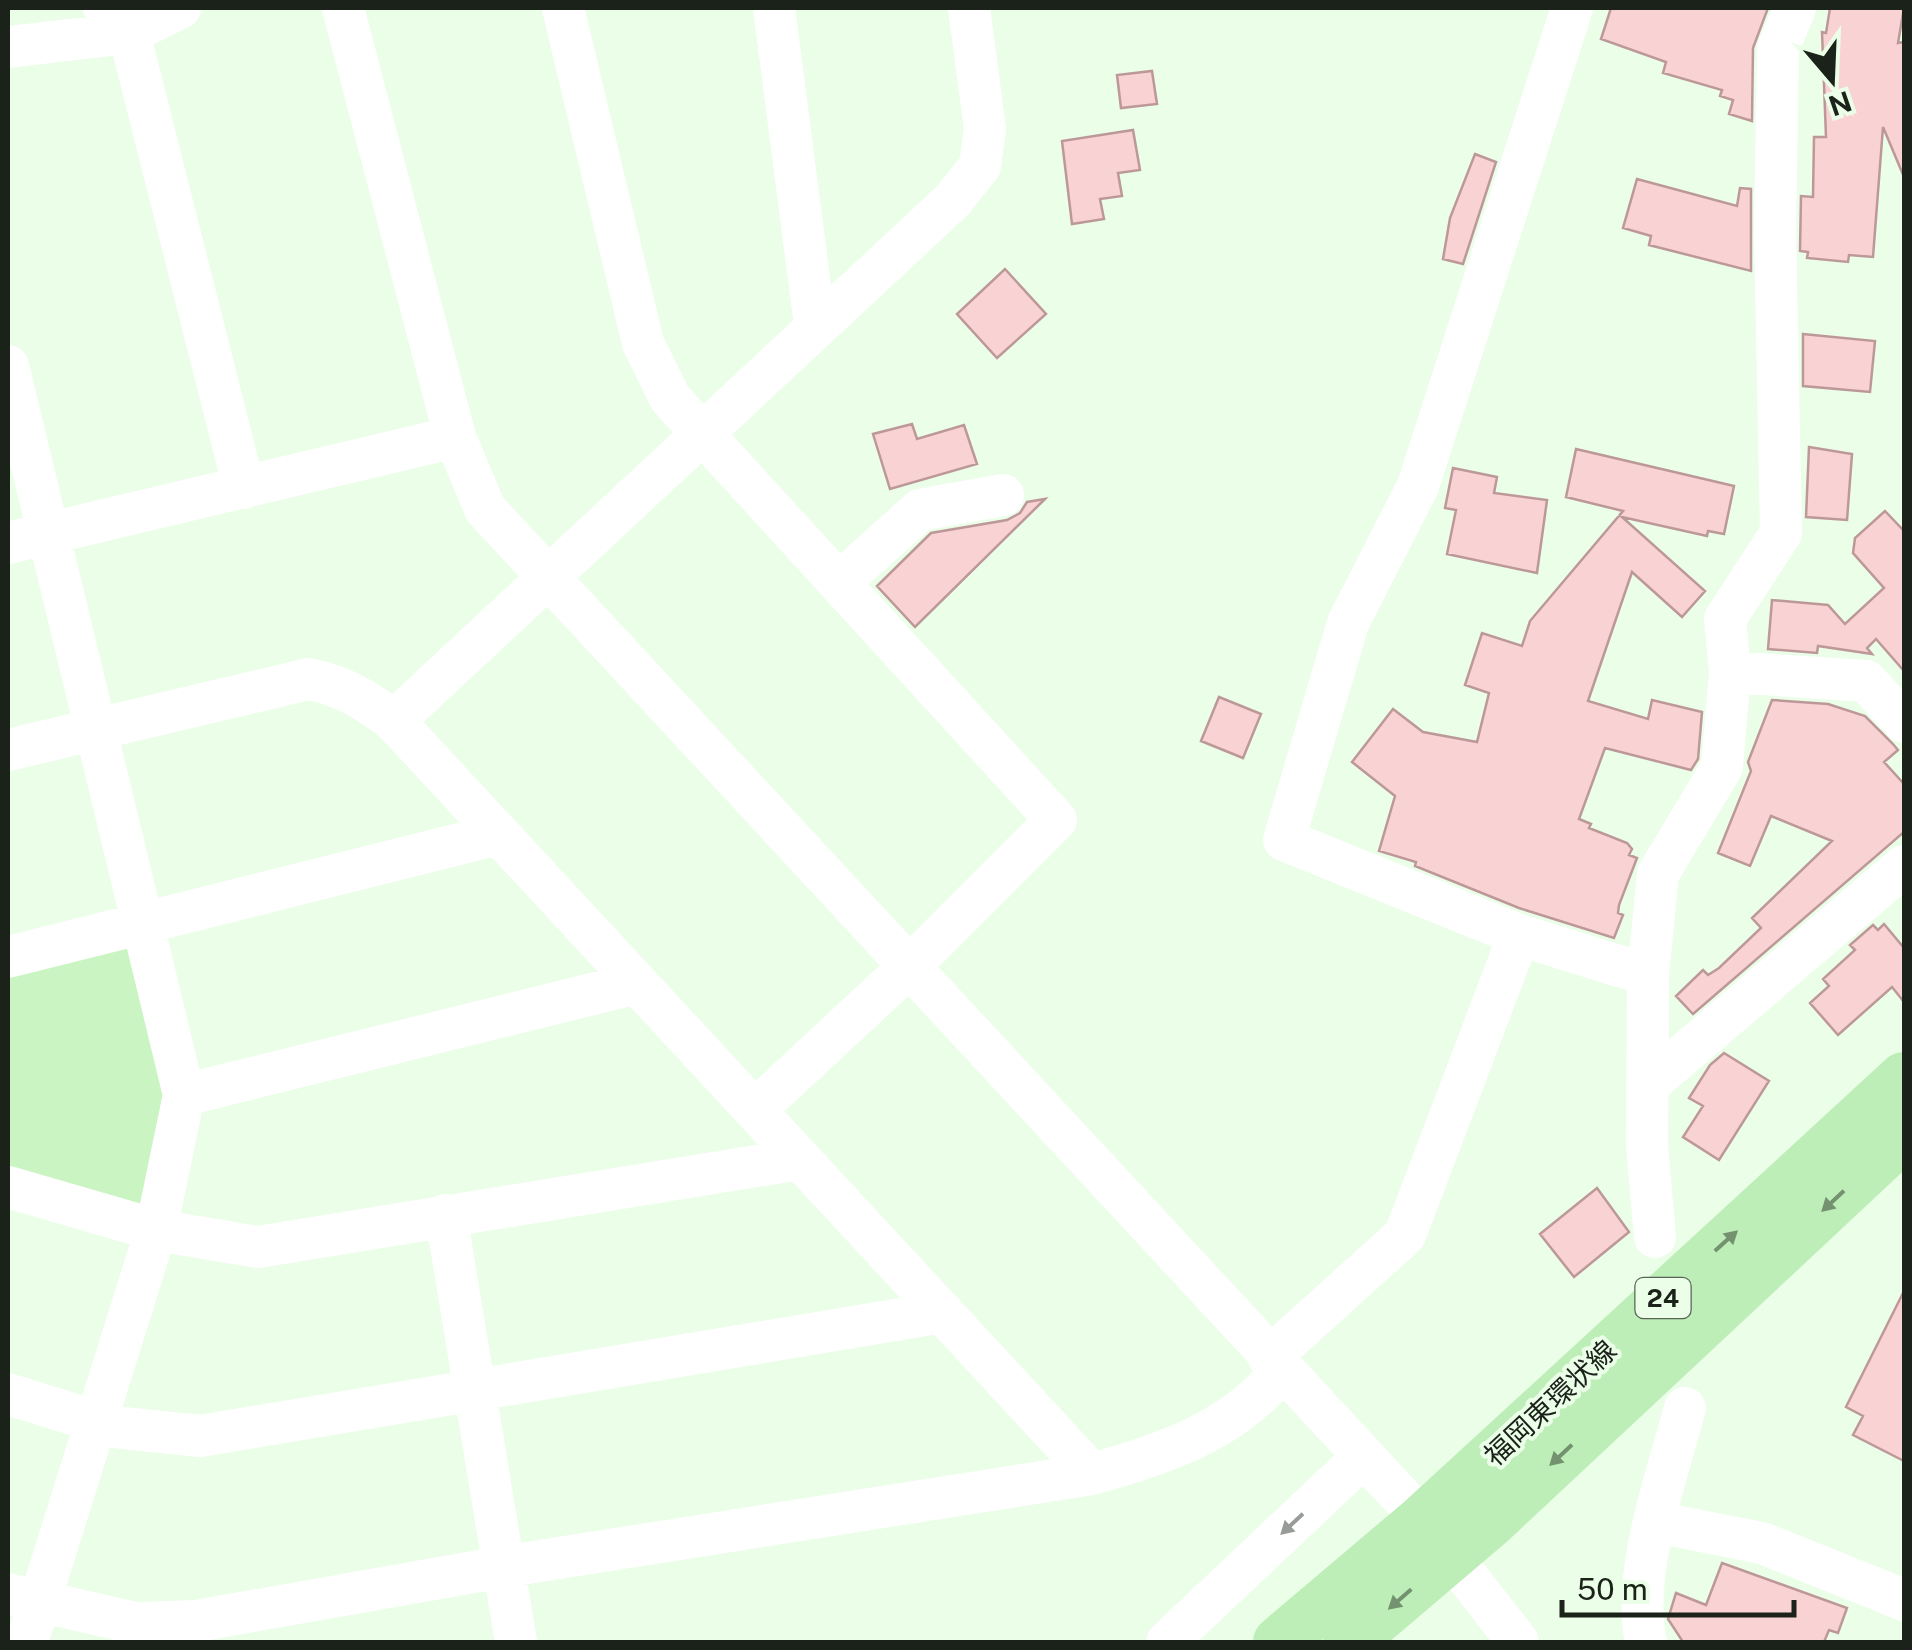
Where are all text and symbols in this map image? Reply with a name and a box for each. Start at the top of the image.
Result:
north arrow [1782,30,1882,130]
text: N [1825,85,1856,123]
one-way arrow [1821,1189,1845,1212]
one-way arrow [1713,1230,1738,1252]
road number: 24 [1636,1278,1690,1318]
street label: 福岡東環状線 [1477,1333,1622,1472]
one-way arrow [1549,1443,1573,1466]
one-way arrow [1281,1512,1305,1535]
scale bar [1562,1555,1794,1617]
text: 50 m [1577,1571,1648,1607]
one-way arrow [1387,1588,1412,1609]

